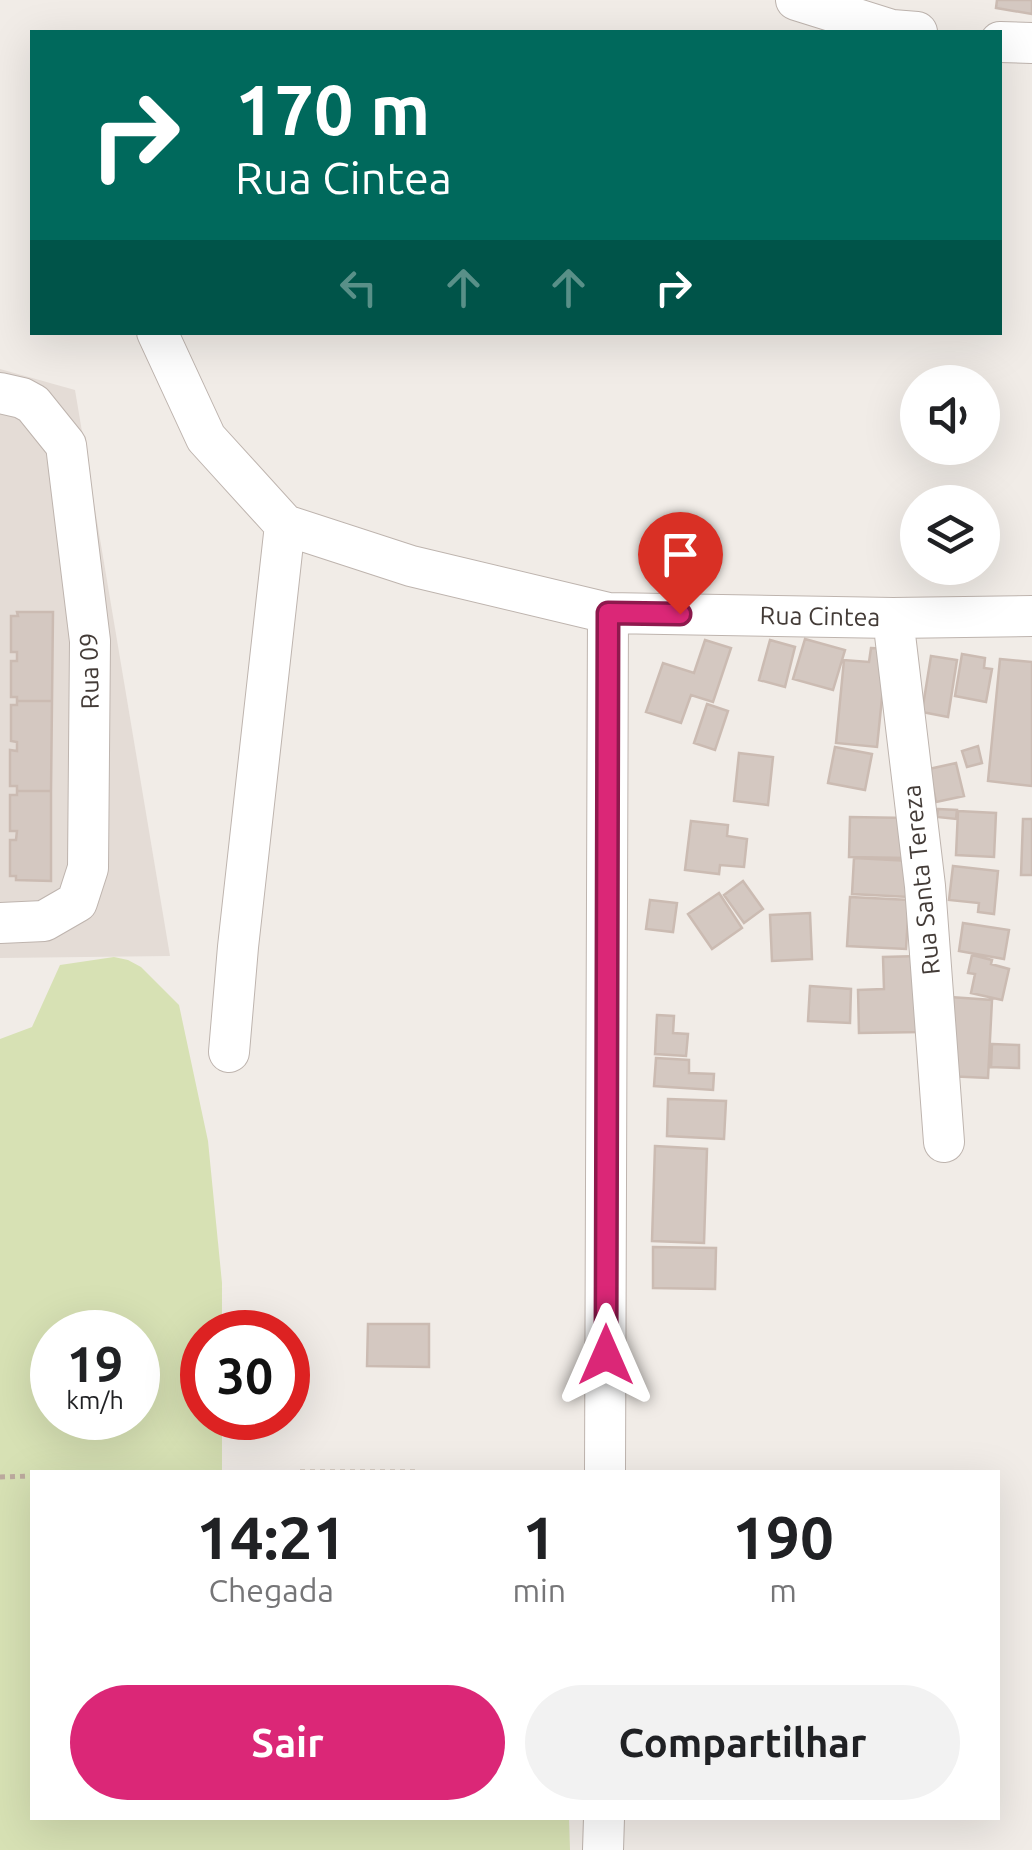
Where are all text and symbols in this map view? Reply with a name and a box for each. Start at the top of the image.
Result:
icon: right [70,70,200,200]
text: 170 m [235,70,430,148]
text: Rua Cintea [235,152,452,203]
icon: left [331,260,386,315]
icon: ahead [436,260,491,315]
icon: ahead [541,260,596,315]
icon: right [646,260,701,315]
map controls [900,365,1000,585]
button: sound [900,365,1000,465]
button: layers [900,485,1000,585]
pin [638,512,723,615]
icon: arrive [653,527,708,582]
street label: Rua Cintea [759,601,881,631]
street label: Rua 09 [74,632,104,710]
street label: Rua Santa Tereza [897,784,945,976]
position arrow [554,1303,658,1407]
speed limit sign: 30 [180,1310,310,1440]
text: 19 [67,1335,123,1391]
text: km/h [66,1386,124,1414]
text: 14:21 [196,1503,346,1570]
text: 1 [522,1503,556,1570]
text: 190 [732,1503,834,1570]
text: Chegada [208,1572,334,1608]
text: min [512,1572,566,1608]
text: m [769,1572,797,1608]
button: Sair [70,1685,505,1800]
button: Compartilhar [525,1685,960,1800]

